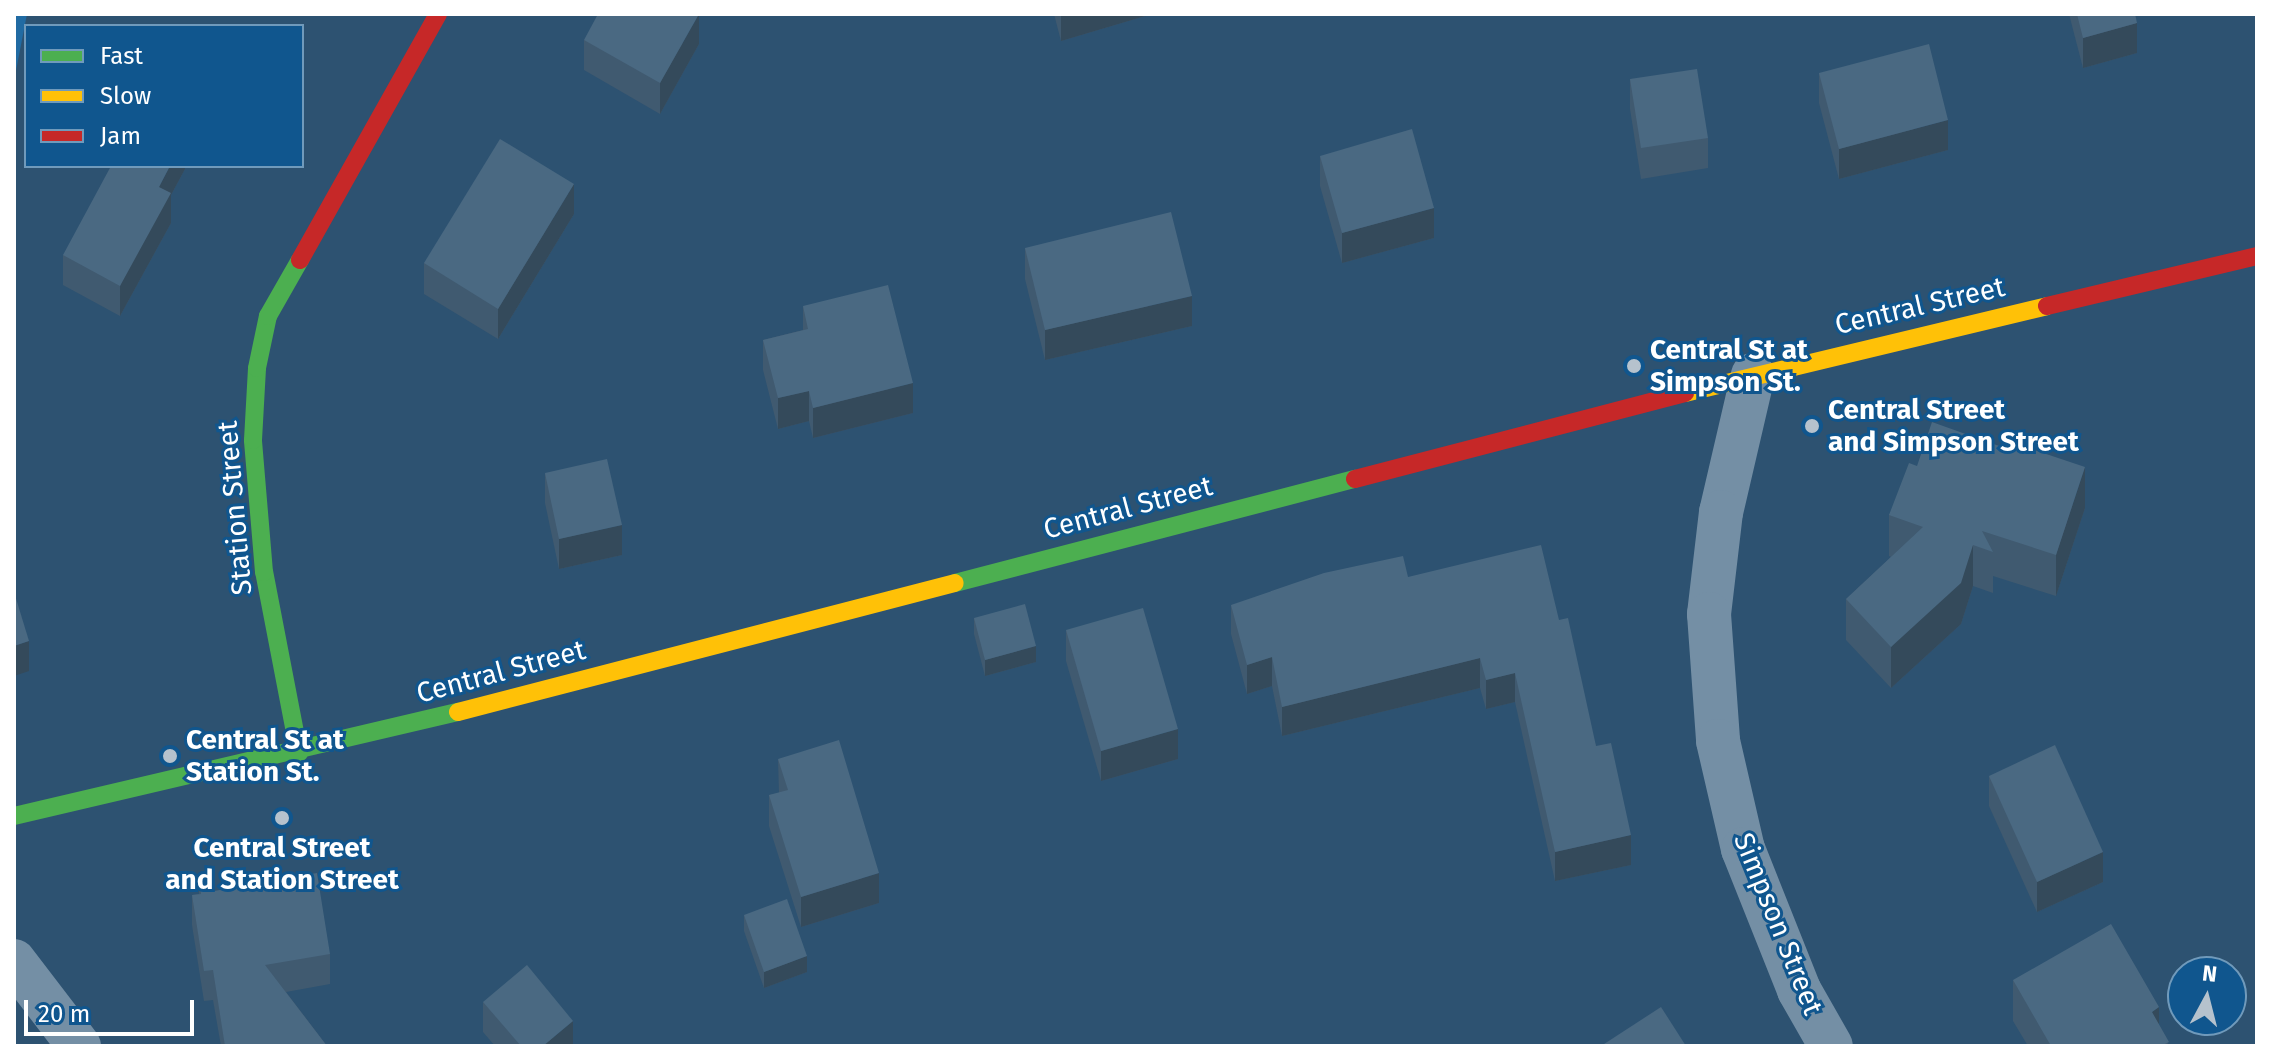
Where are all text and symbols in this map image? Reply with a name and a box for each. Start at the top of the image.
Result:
legend [24,24,304,168]
text: Fast [100,42,143,70]
text: Slow [100,82,151,110]
text: Jam [100,122,141,150]
street label: Central Street [1832,270,2008,342]
place label: Central St at Simpson St. [1650,333,1808,399]
marker: Central St at Simpson St. [1625,357,1643,375]
place label: Central Street and Simpson Street [1828,393,2079,459]
marker: Central Street and Simpson Street [1803,417,1821,435]
street label: Station Street [211,420,259,596]
street label: Central Street [1040,469,1216,547]
street label: Central Street [413,633,589,711]
place label: Central St at Station St. [186,723,344,789]
marker: Central St at Station St. [161,747,179,765]
marker: Central Street and Station Street [273,809,291,827]
street label: Simpson Street [1726,828,1830,1020]
place label: Central Street and Station Street [165,831,399,897]
north arrow [2167,956,2247,1036]
text: N [2201,959,2219,988]
scale bar [28,984,198,1034]
text: 20 m [38,1000,90,1028]

